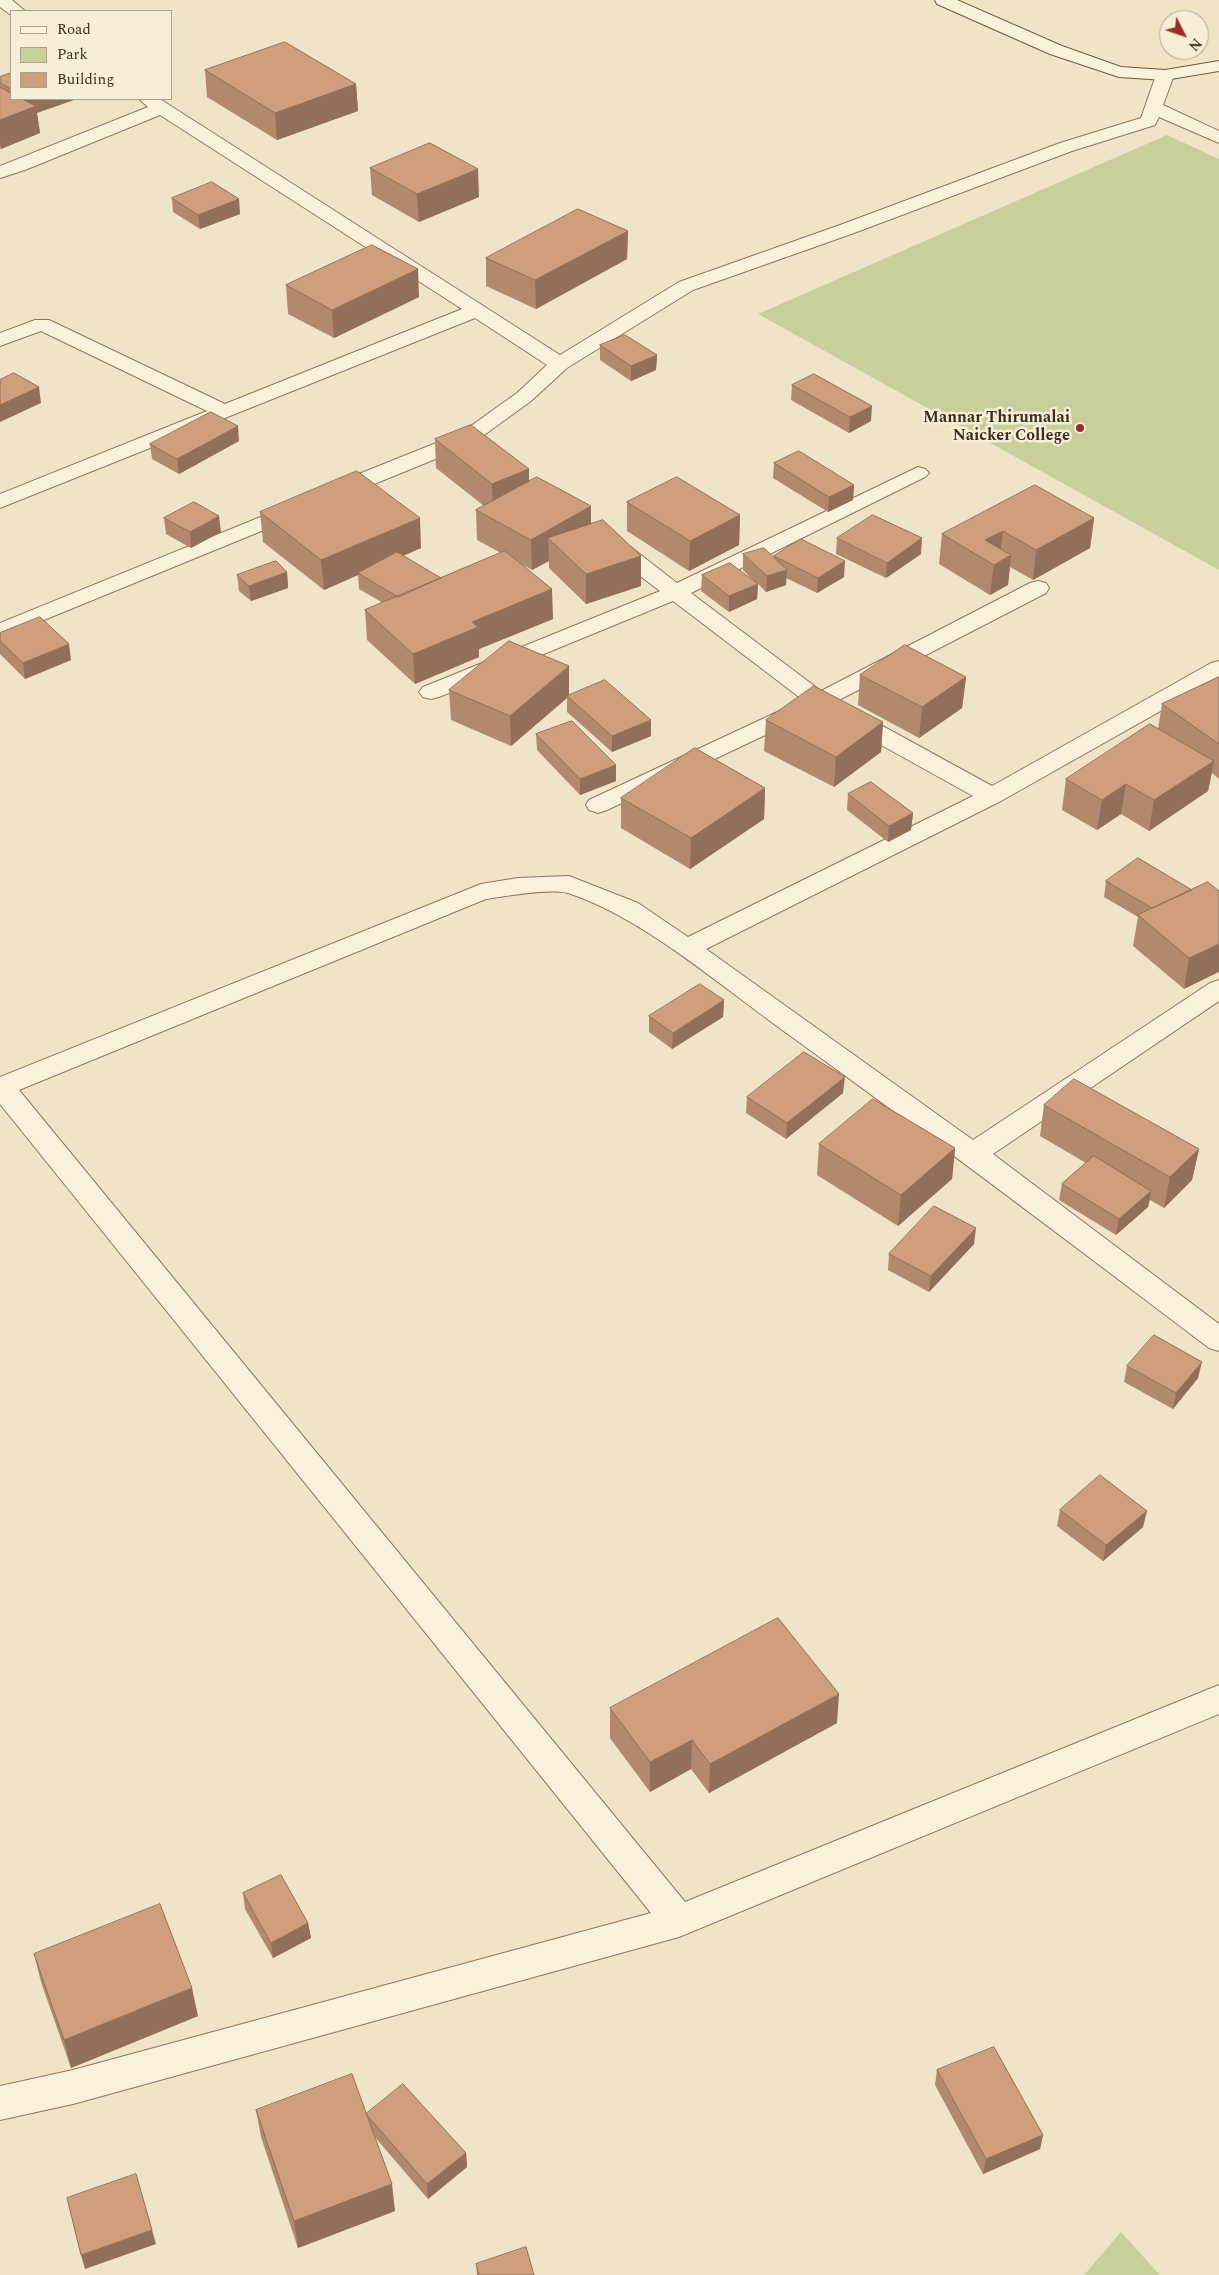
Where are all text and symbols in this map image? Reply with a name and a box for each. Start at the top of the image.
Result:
legend [10,10,172,100]
north arrow [1159,10,1209,60]
text: Road [57,18,91,41]
text: N [1183,33,1207,56]
text: Park [57,43,88,66]
text: Building [57,68,114,91]
place label: Mannar Thirumalai Naicker College [923,409,1070,447]
marker: Mannar Thirumalai Naicker College [1074,422,1086,434]

